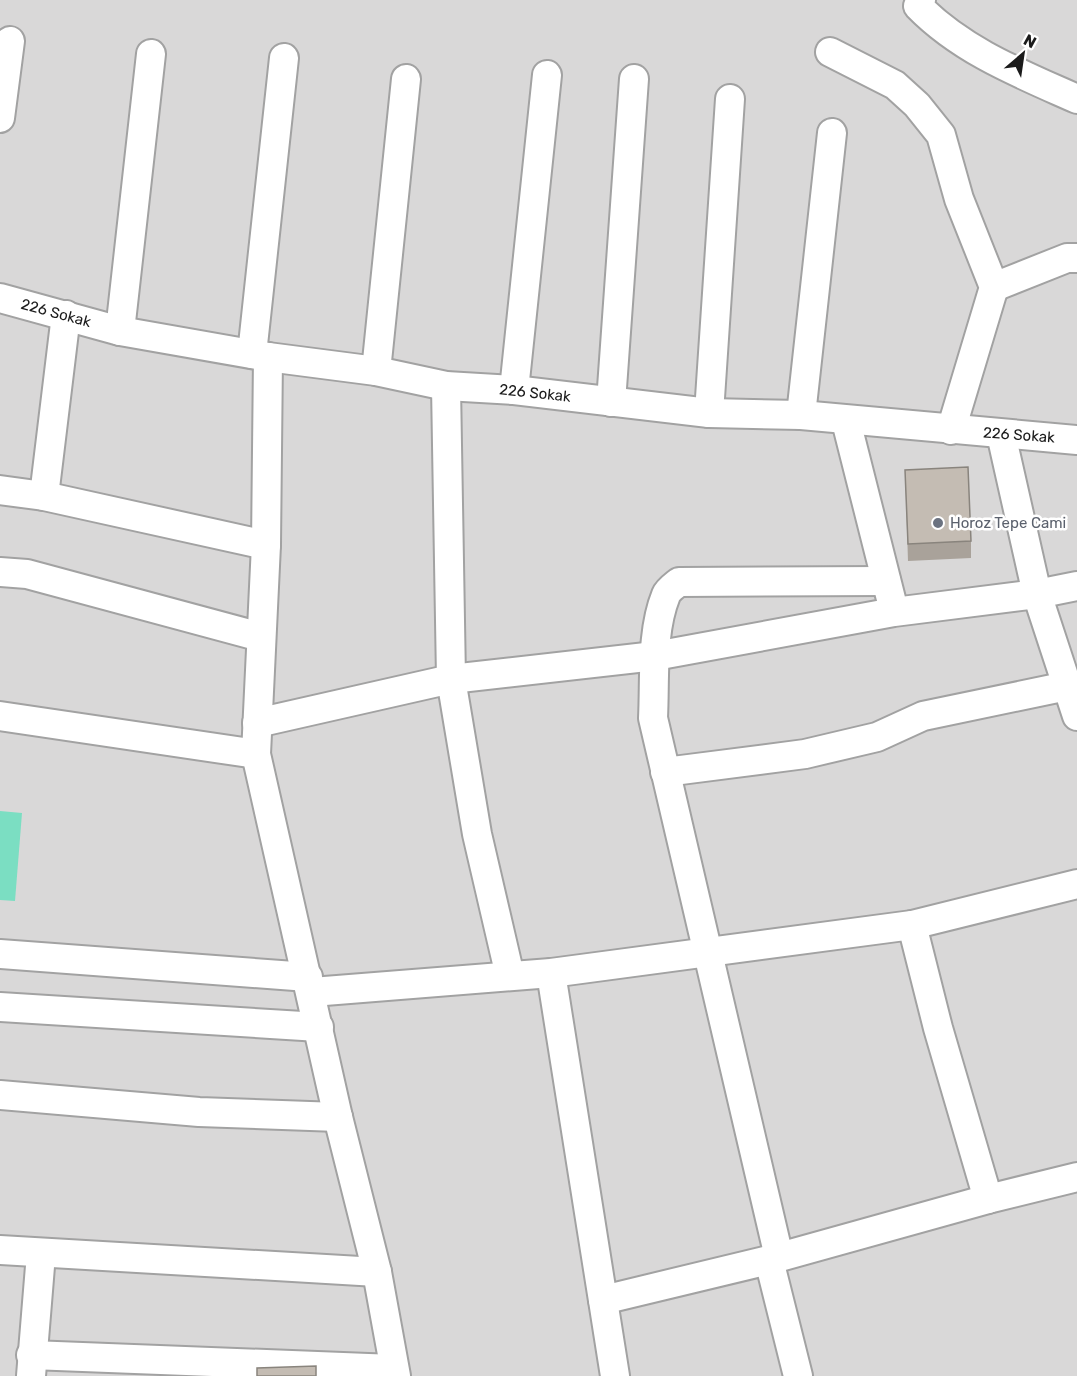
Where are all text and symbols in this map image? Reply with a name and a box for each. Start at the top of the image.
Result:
north arrow [993,24,1053,84]
text: N [1020,30,1040,52]
street label: 226 Sokak [19,295,93,331]
street label: 226 Sokak [498,380,572,406]
street label: 226 Sokak [983,424,1056,447]
place label: Horoz Tepe Cami [950,514,1066,532]
marker: Horoz Tepe Cami [931,516,945,530]

